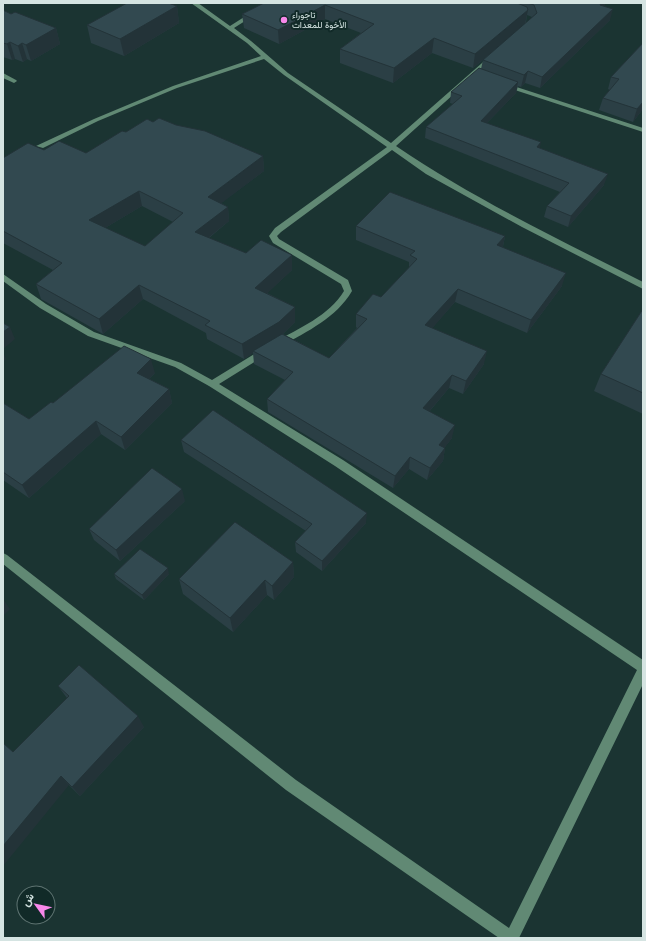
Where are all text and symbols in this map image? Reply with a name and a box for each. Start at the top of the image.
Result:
place label: تاجوراء الأخوة للمعدات [292,10,346,31]
marker: تاجوراء الأخوة للمعدات [279,15,289,25]
north arrow [16,885,56,925]
text: ش [19,891,37,909]

